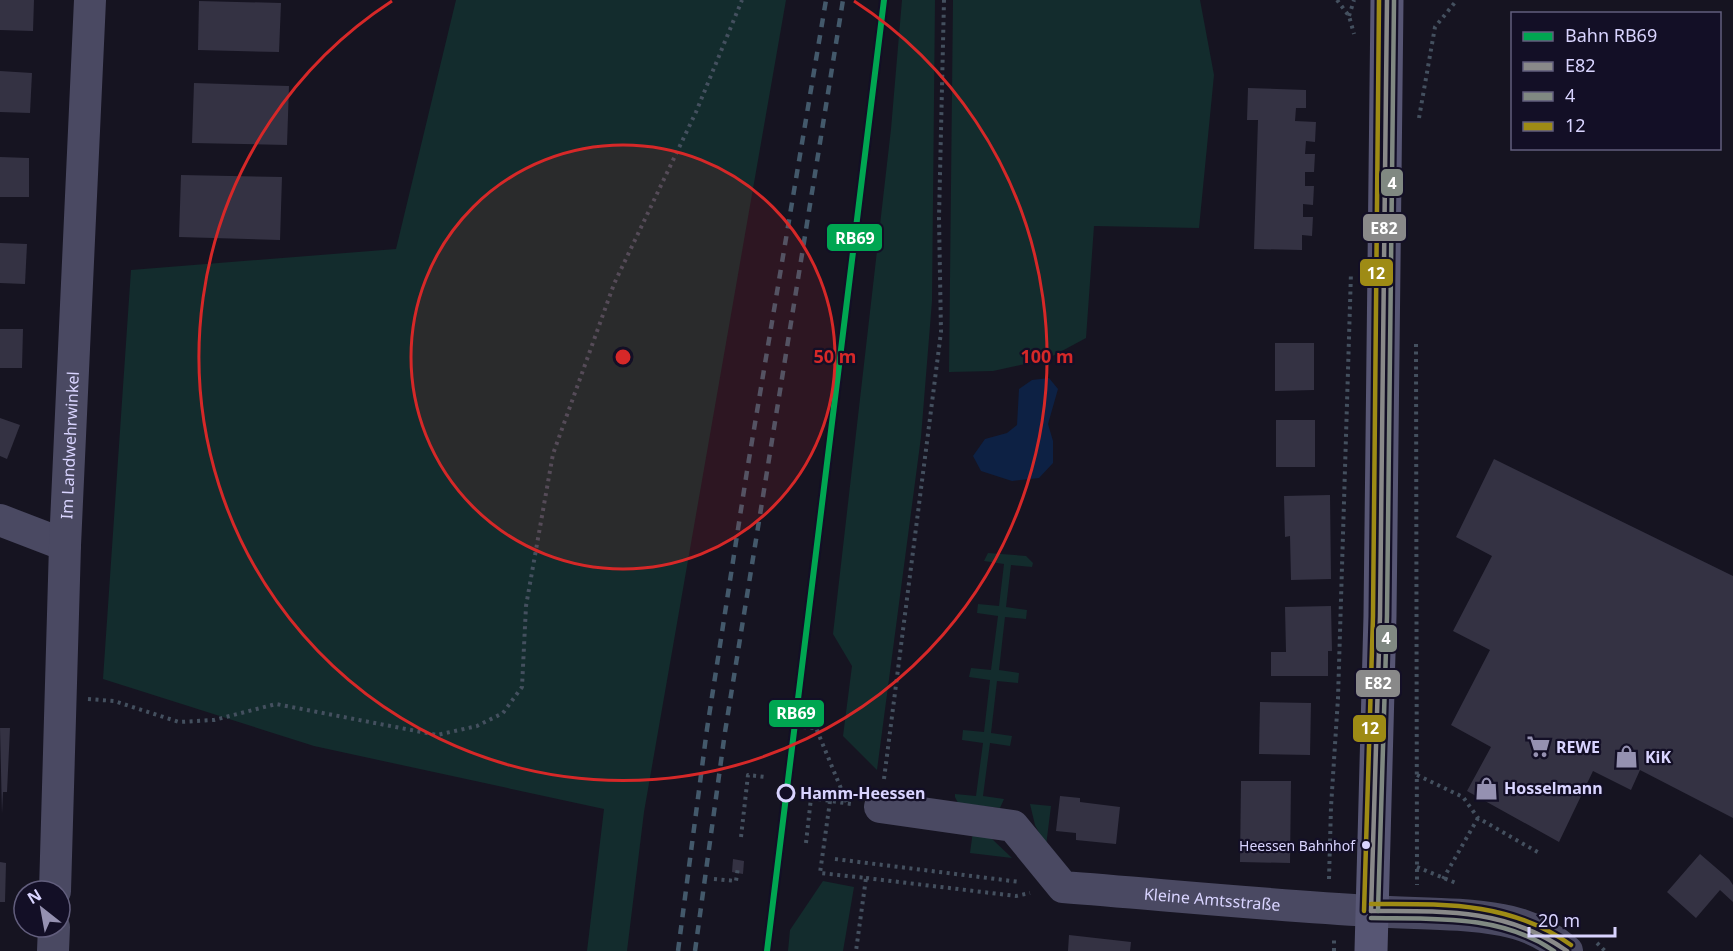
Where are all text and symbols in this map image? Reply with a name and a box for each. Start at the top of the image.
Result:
legend [1511,12,1721,150]
text: Bahn RB69 [1565,23,1657,47]
text: E82 [1565,53,1596,77]
text: 4 [1565,83,1575,107]
text: 12 [1565,113,1586,137]
line badge: 4 [1380,168,1404,197]
text: 4 [1387,172,1397,194]
line badge: E82 [1362,213,1407,242]
text: E82 [1370,217,1398,239]
line badge: RB69 [826,223,883,252]
text: RB69 [835,227,875,249]
line badge: 12 [1359,258,1394,287]
text: 12 [1367,262,1385,284]
text: 50 m [814,344,856,368]
text: 100 m [1020,344,1074,368]
centre of rings [613,347,633,367]
street label: Im Landwehrwinkel [55,371,84,520]
line badge: 4 [1375,624,1398,653]
text: 4 [1381,627,1391,649]
line badge: E82 [1355,669,1401,698]
text: E82 [1364,672,1392,694]
line badge: RB69 [768,699,825,728]
text: RB69 [776,702,816,724]
line badge: 12 [1352,714,1387,743]
text: 12 [1361,717,1379,739]
supermarket icon: REWE [1525,734,1551,760]
place label: REWE [1556,736,1600,758]
shop icon: KiK [1614,744,1640,770]
place label: KiK [1645,746,1671,768]
shop icon: Hosselmann [1473,775,1499,801]
place label: Hosselmann [1504,777,1603,799]
place label: Hamm-Heessen [800,782,926,804]
marker: Hamm-Heessen [777,784,795,802]
place label: Heessen Bahnhof [1239,836,1356,855]
marker: Heessen Bahnhof [1360,839,1372,851]
north arrow [12,879,72,939]
text: N [23,883,46,909]
street label: Kleine Amtsstraße [1143,883,1281,916]
scale bar [1529,900,1614,938]
text: 20 m [1538,908,1580,932]

